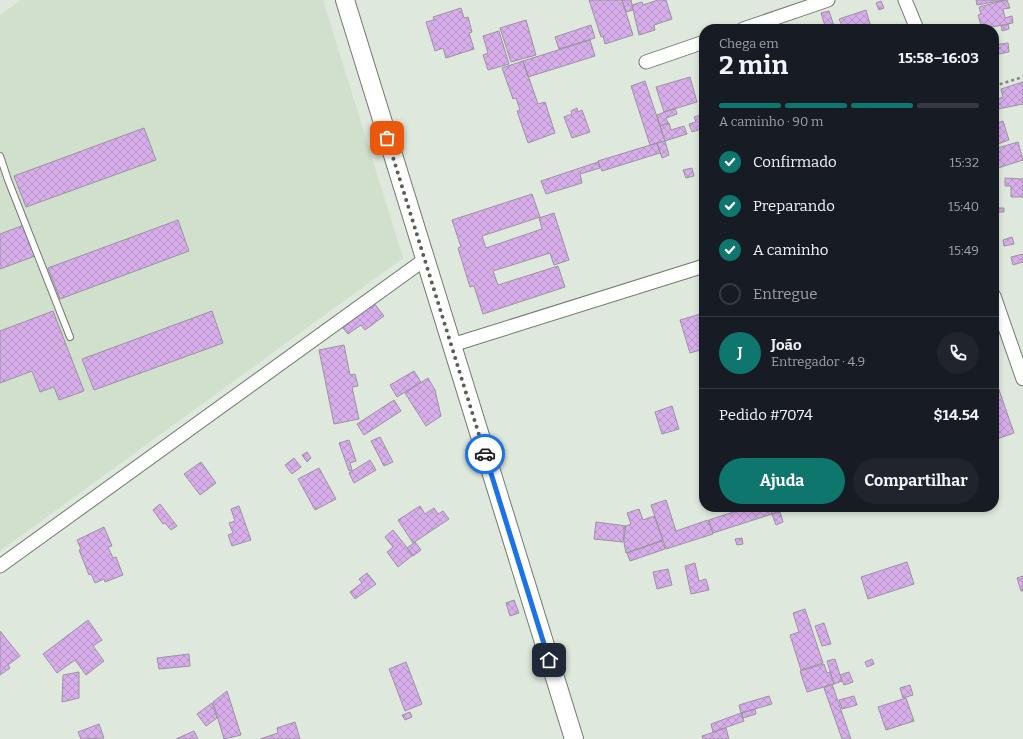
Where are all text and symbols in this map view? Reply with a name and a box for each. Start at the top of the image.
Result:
text: Chega em [719,36,779,51]
text: 15:58–16:03 [898,49,979,67]
text: 2 min [719,50,788,81]
text: A caminho · 90 m [719,114,823,129]
pin [370,121,404,155]
icon: bag [376,127,398,149]
icon: check [719,151,741,173]
text: Confirmado [753,153,837,171]
text: 15:32 [950,155,979,170]
icon: check [719,195,741,217]
text: Preparando [753,197,835,215]
text: 15:40 [948,199,979,214]
icon: check [719,239,741,261]
text: A caminho [753,241,829,259]
text: 15:49 [949,243,979,258]
text: Entregue [753,285,817,303]
button: phone [937,332,979,374]
text: João [771,336,802,354]
text: J [737,344,743,362]
text: Entregador · 4.9 [771,354,865,369]
text: Pedido #7074 [719,406,813,424]
text: $14.54 [934,406,979,424]
courier [465,434,505,474]
icon: car [474,443,496,465]
button: Ajuda [719,458,845,504]
button: Compartilhar [853,458,979,504]
pin [532,643,566,677]
icon: home [538,649,560,671]

